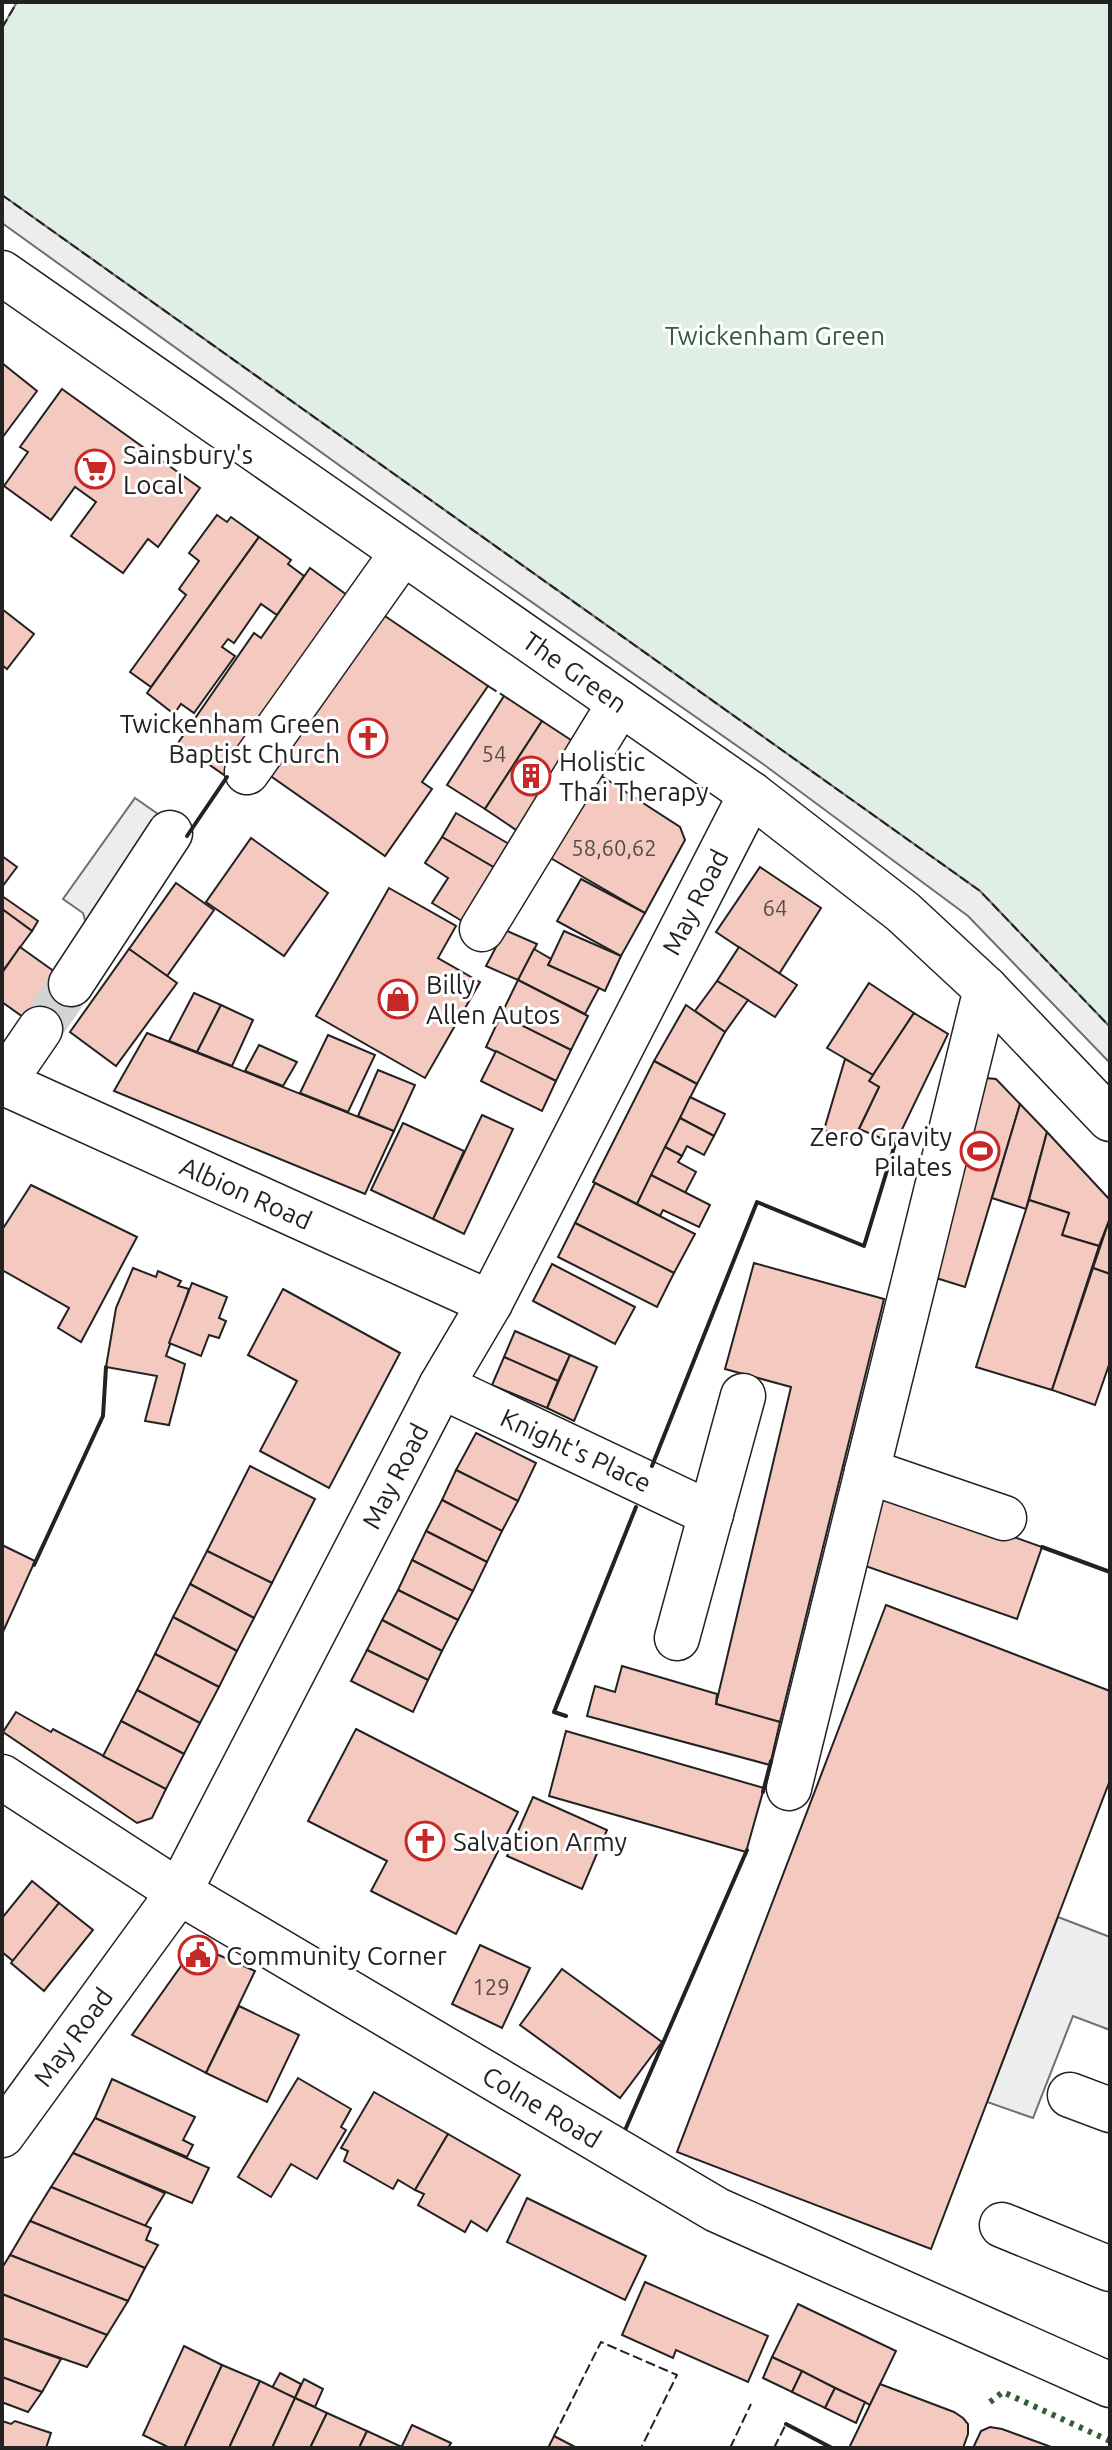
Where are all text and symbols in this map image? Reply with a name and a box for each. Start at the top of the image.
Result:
park label: Twickenham Green [665,321,885,350]
place label: Sainsbury's Local [123,440,253,499]
supermarket icon: Sainsbury's Local [74,448,116,490]
street label: The Green [517,626,633,718]
place label: Twickenham Green Baptist Church [120,709,340,768]
church icon: Twickenham Green Baptist Church [347,717,389,759]
house number: 54 [482,741,506,766]
place label: Holistic Thai Therapy [559,747,708,806]
building icon: Holistic Thai Therapy [510,755,552,797]
house number: 58,60,62 [571,835,657,860]
street label: May Road [656,844,734,960]
house number: 64 [763,895,787,920]
place label: Billy Allen Autos [426,970,560,1029]
shop icon: Billy Allen Autos [377,978,419,1020]
place label: Zero Gravity Pilates [810,1122,952,1181]
sports icon: Zero Gravity Pilates [959,1130,1001,1172]
street label: Albion Road [176,1151,316,1235]
street label: Knight's Place [496,1402,656,1498]
street label: May Road [356,1418,434,1534]
church icon: Salvation Army [404,1820,446,1862]
place label: Salvation Army [453,1827,627,1856]
public building icon: Community Corner [177,1934,219,1976]
place label: Community Corner [226,1941,447,1970]
house number: 129 [472,1974,510,1999]
street label: May Road [28,1982,118,2092]
street label: Colne Road [478,2060,606,2154]

